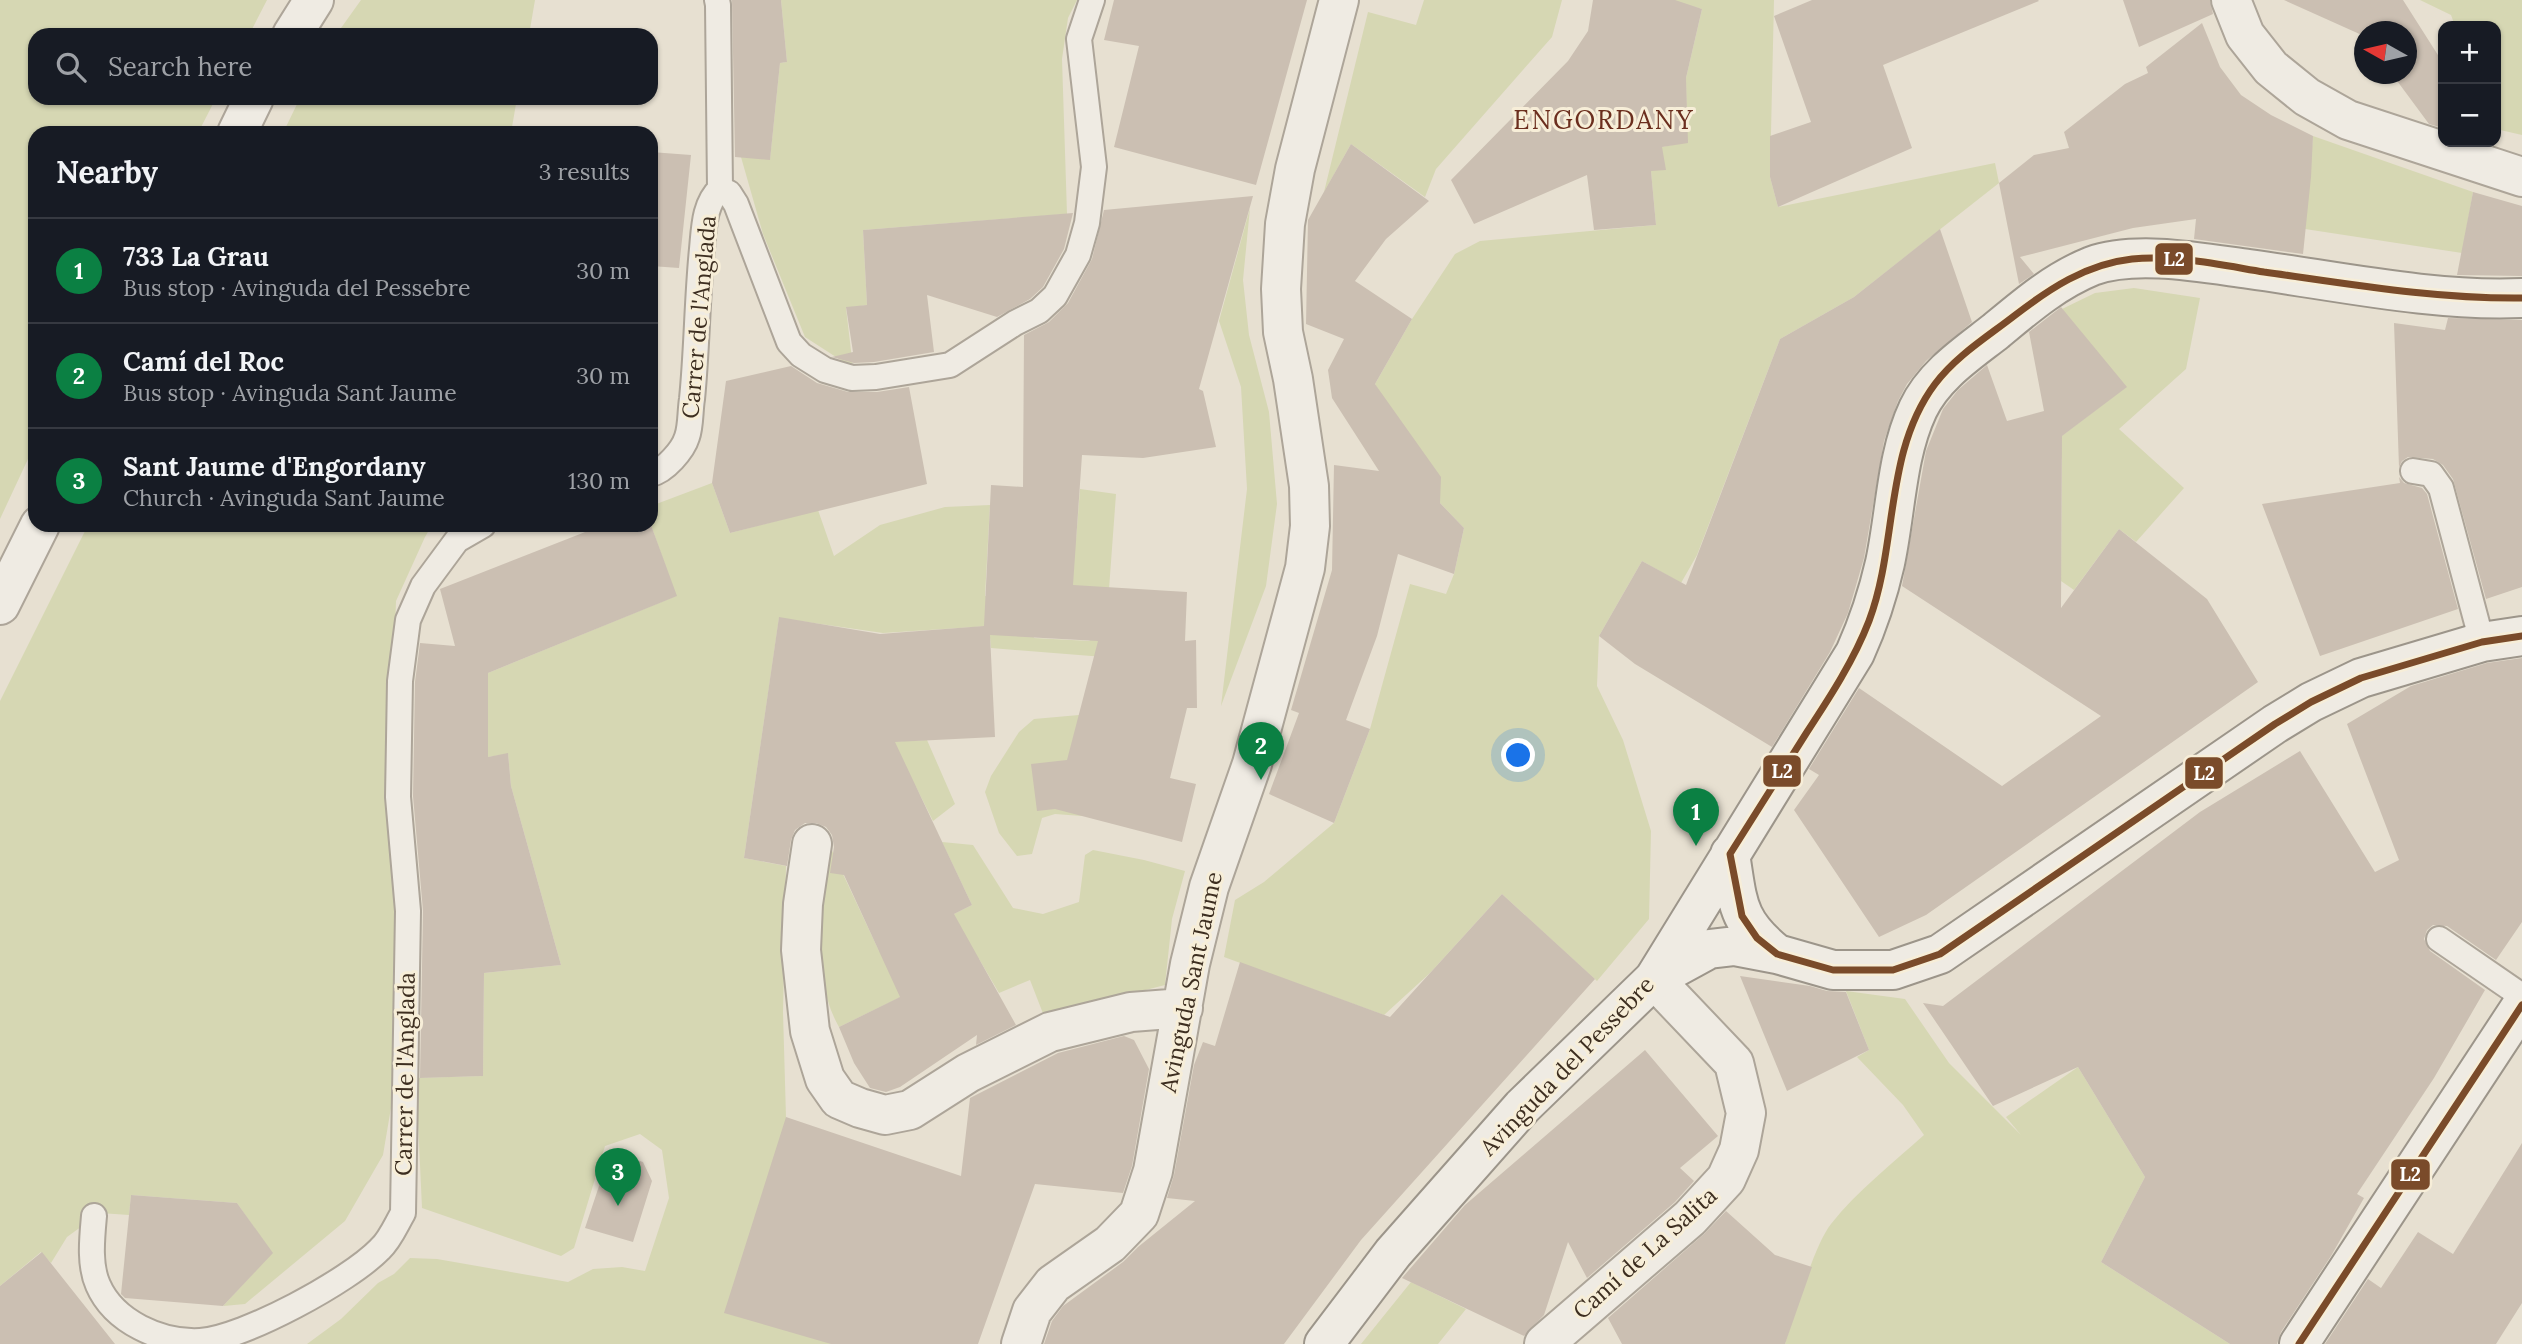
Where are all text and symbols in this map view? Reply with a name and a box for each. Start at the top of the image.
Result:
north arrow [2354,21,2417,84]
map controls [2438,21,2501,147]
button: + [2438,21,2501,84]
search box [28,28,658,105]
icon: search [52,48,90,86]
text: Search here [108,50,252,83]
button: − [2438,84,2501,147]
district label: ENGORDANY [1513,103,1695,136]
text: Nearby [56,153,158,191]
text: 3 results [539,157,630,186]
street label: Carrer de l'Anglada [675,214,722,420]
text: 733 La Grau [123,240,269,273]
line badge: L2 [2154,242,2194,276]
text: L2 [2163,247,2185,271]
text: 1 [74,256,84,285]
text: 30 m [576,256,630,285]
text: Bus stop · Avinguda del Pessebre [123,273,470,302]
text: Camí del Roc [123,345,284,378]
text: 2 [73,361,85,390]
text: 30 m [576,361,630,390]
text: Bus stop · Avinguda Sant Jaume [123,378,457,407]
text: Sant Jaume d'Engordany [123,450,426,483]
text: 3 [73,466,85,495]
text: 130 m [568,466,630,495]
text: Church · Avinguda Sant Jaume [123,483,445,512]
pin: 2 [1238,722,1284,780]
your location [1501,738,1535,772]
line badge: L2 [1762,754,1802,788]
line badge: L2 [2184,756,2224,790]
text: L2 [1771,759,1793,783]
text: L2 [2193,761,2215,785]
pin: 1 [1673,788,1719,846]
street label: Avinguda Sant Jaume [1153,869,1228,1096]
street label: Avinguda del Pessebre [1473,970,1660,1162]
street label: Carrer de l'Anglada [388,972,421,1176]
pin: 3 [595,1148,641,1206]
line badge: L2 [2390,1158,2431,1191]
text: L2 [2399,1162,2421,1186]
street label: Camí de La Salita [1567,1180,1723,1325]

